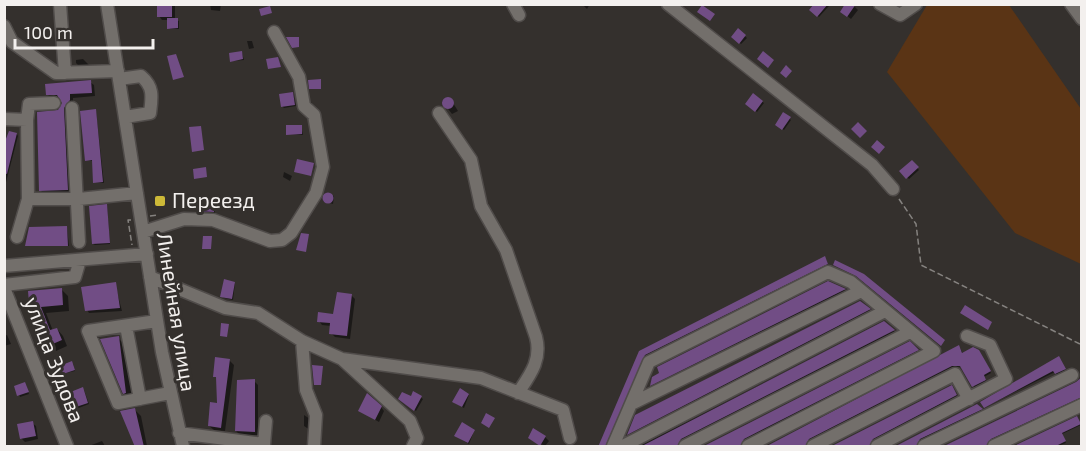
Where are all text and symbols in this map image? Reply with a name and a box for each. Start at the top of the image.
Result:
scale bar [15,12,153,50]
text: 100 m [24,21,73,43]
place label: Переезд [172,187,255,212]
marker: Переезд [153,194,167,208]
street label: Линейная улица [152,231,202,393]
street label: улица Зудова [19,293,91,426]

